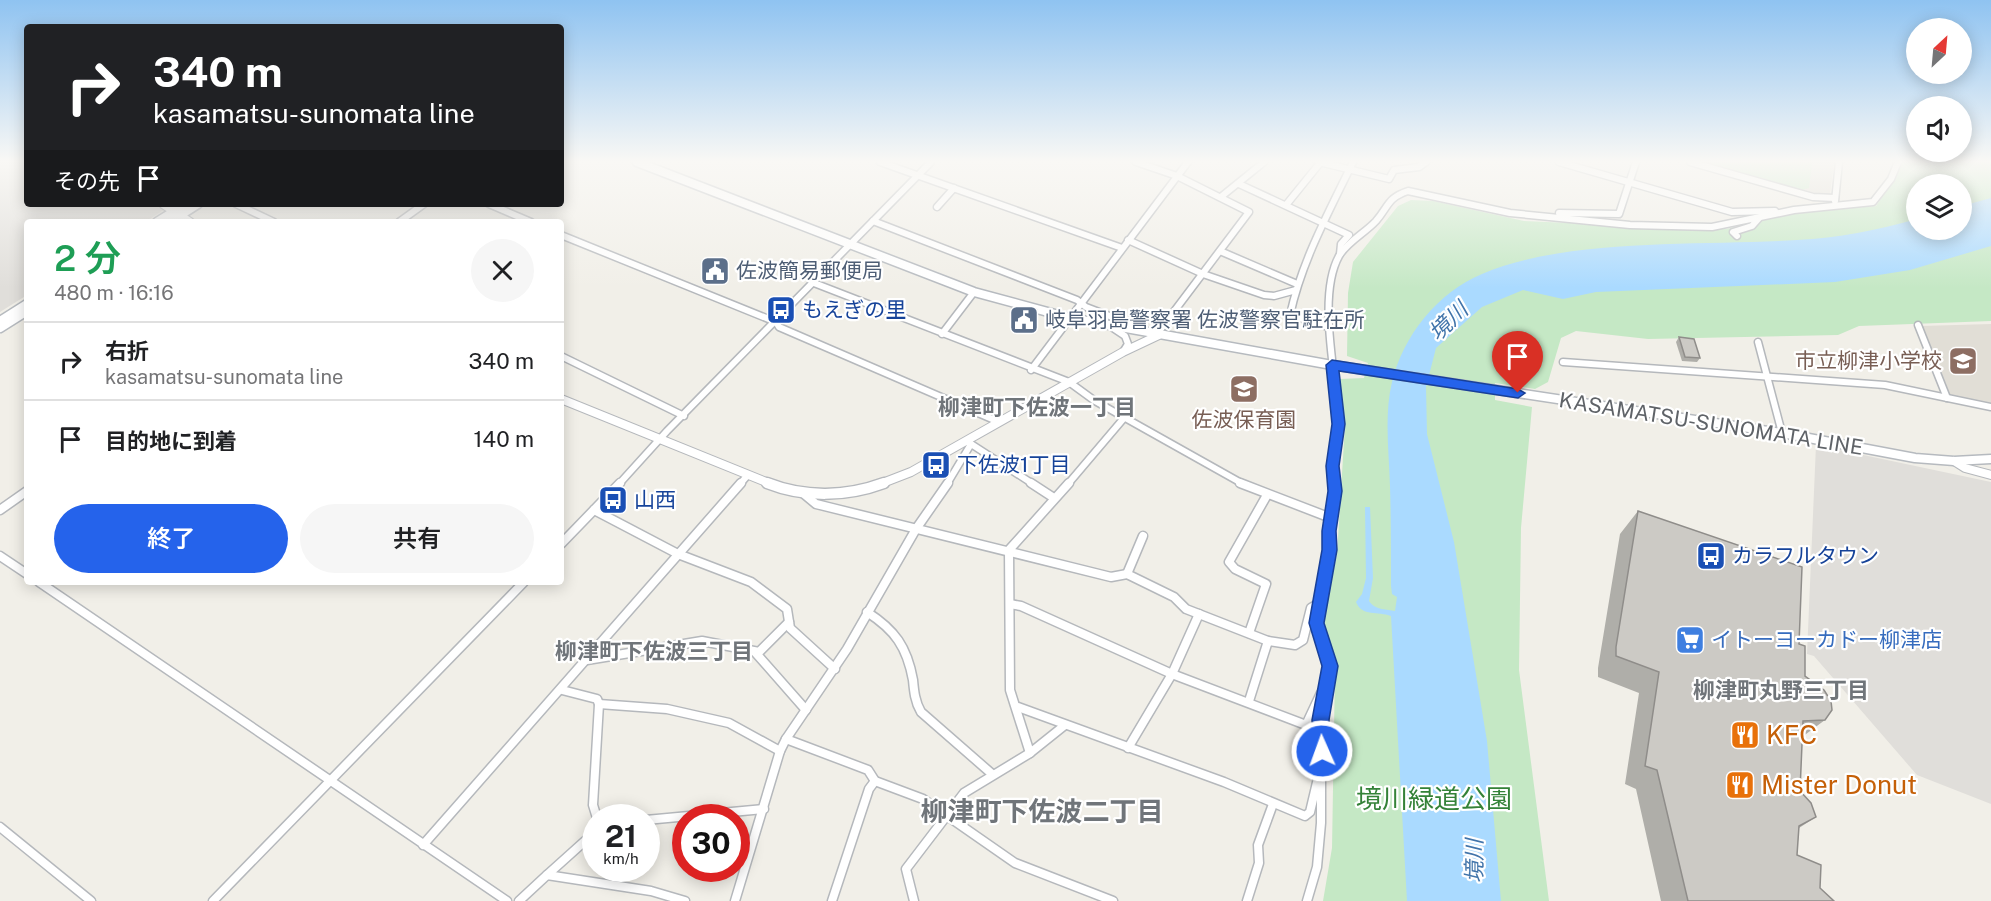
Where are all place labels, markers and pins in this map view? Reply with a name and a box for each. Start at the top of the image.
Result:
public building icon: 佐波簡易郵便局 [699,255,731,287]
place label: 佐波簡易郵便局 [736,258,883,283]
bus stop icon: もえぎの里 [765,294,797,326]
place label: もえぎの里 [802,297,906,322]
public building icon: 岐阜羽島警察署 佐波警察官駐在所 [1008,304,1040,336]
place label: 岐阜羽島警察署 佐波警察官駐在所 [1045,307,1365,332]
pin [1492,331,1543,393]
school or university icon: 市立柳津小学校 [1947,345,1979,377]
place label: 市立柳津小学校 [1795,348,1942,373]
school or university icon: 佐波保育園 [1228,373,1260,405]
place label: 佐波保育園 [1192,407,1297,432]
bus stop icon: 下佐波1丁目 [920,449,952,481]
place label: 下佐波1丁目 [957,452,1071,477]
bus stop icon: 山西 [597,484,629,516]
place label: 山西 [634,487,676,512]
bus stop icon: カラフルタウン [1695,540,1727,572]
place label: カラフルタウン [1732,543,1879,568]
supermarket icon: イトーヨーカドー柳津店 [1674,624,1706,656]
place label: イトーヨーカドー柳津店 [1711,627,1942,652]
restaurant icon: KFC [1729,719,1761,751]
place label: KFC [1766,719,1817,750]
restaurant icon: Mister Donut [1724,769,1756,801]
place label: Mister Donut [1761,769,1917,800]

